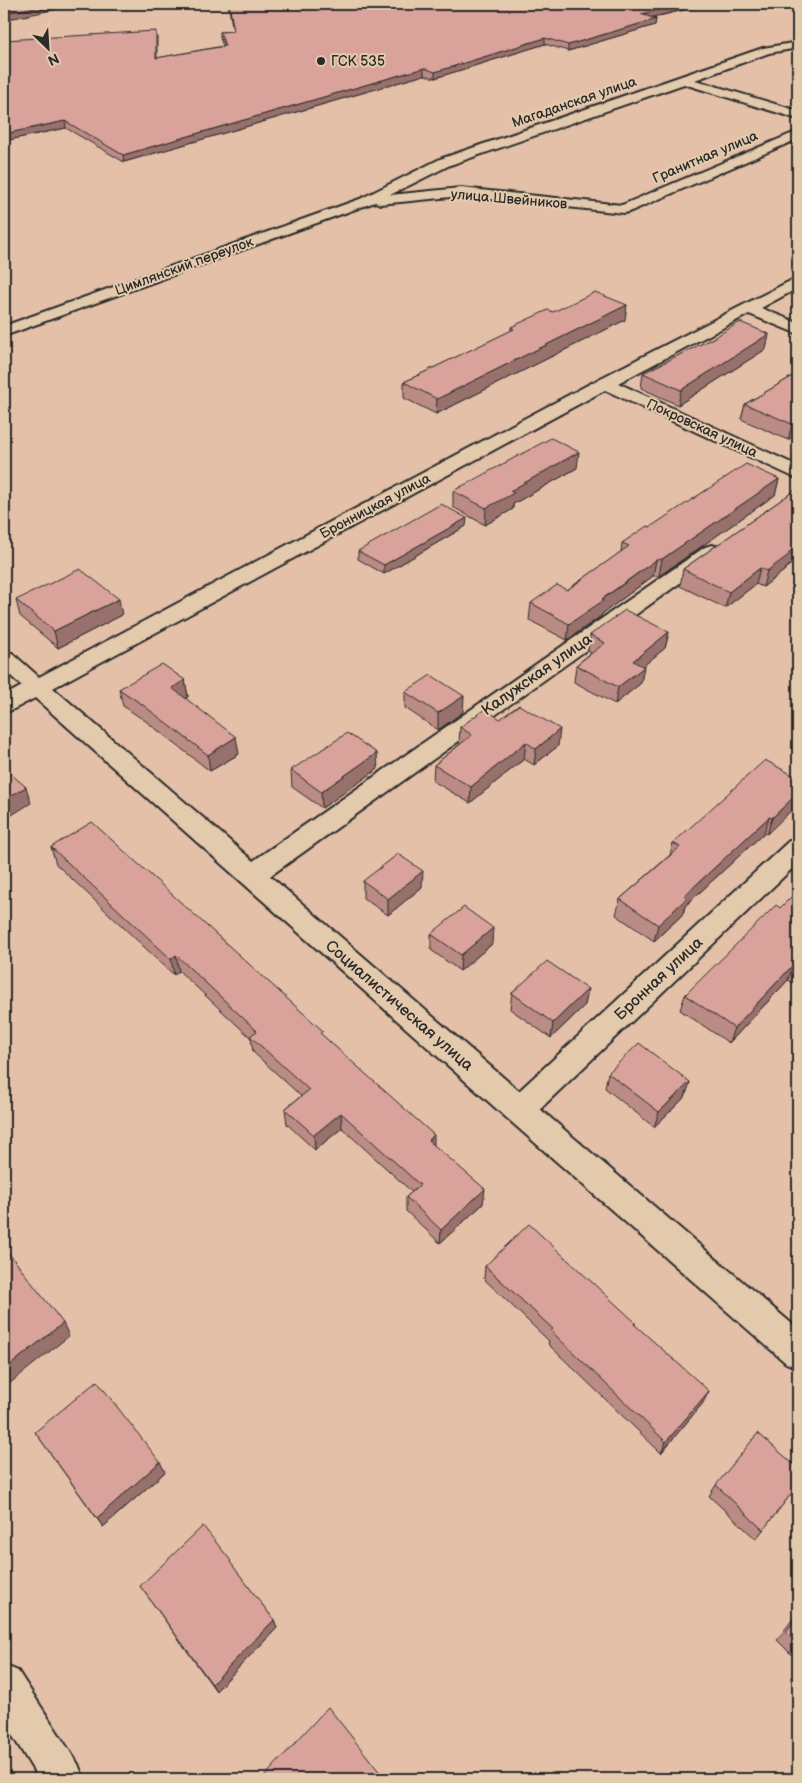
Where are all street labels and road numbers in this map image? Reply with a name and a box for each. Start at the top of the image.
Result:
street label: Магаданская улица [509,72,639,131]
street label: Гранитная улица [650,127,761,187]
street label: улица Швейников [450,185,569,213]
street label: Цимлянский переулок [112,233,256,299]
street label: Покровская улица [644,395,761,461]
street label: Бронницкая улица [317,469,434,542]
street label: Калужская улица [478,630,596,720]
street label: Бронная улица [611,933,707,1025]
street label: Социалистическая улица [321,937,477,1076]

